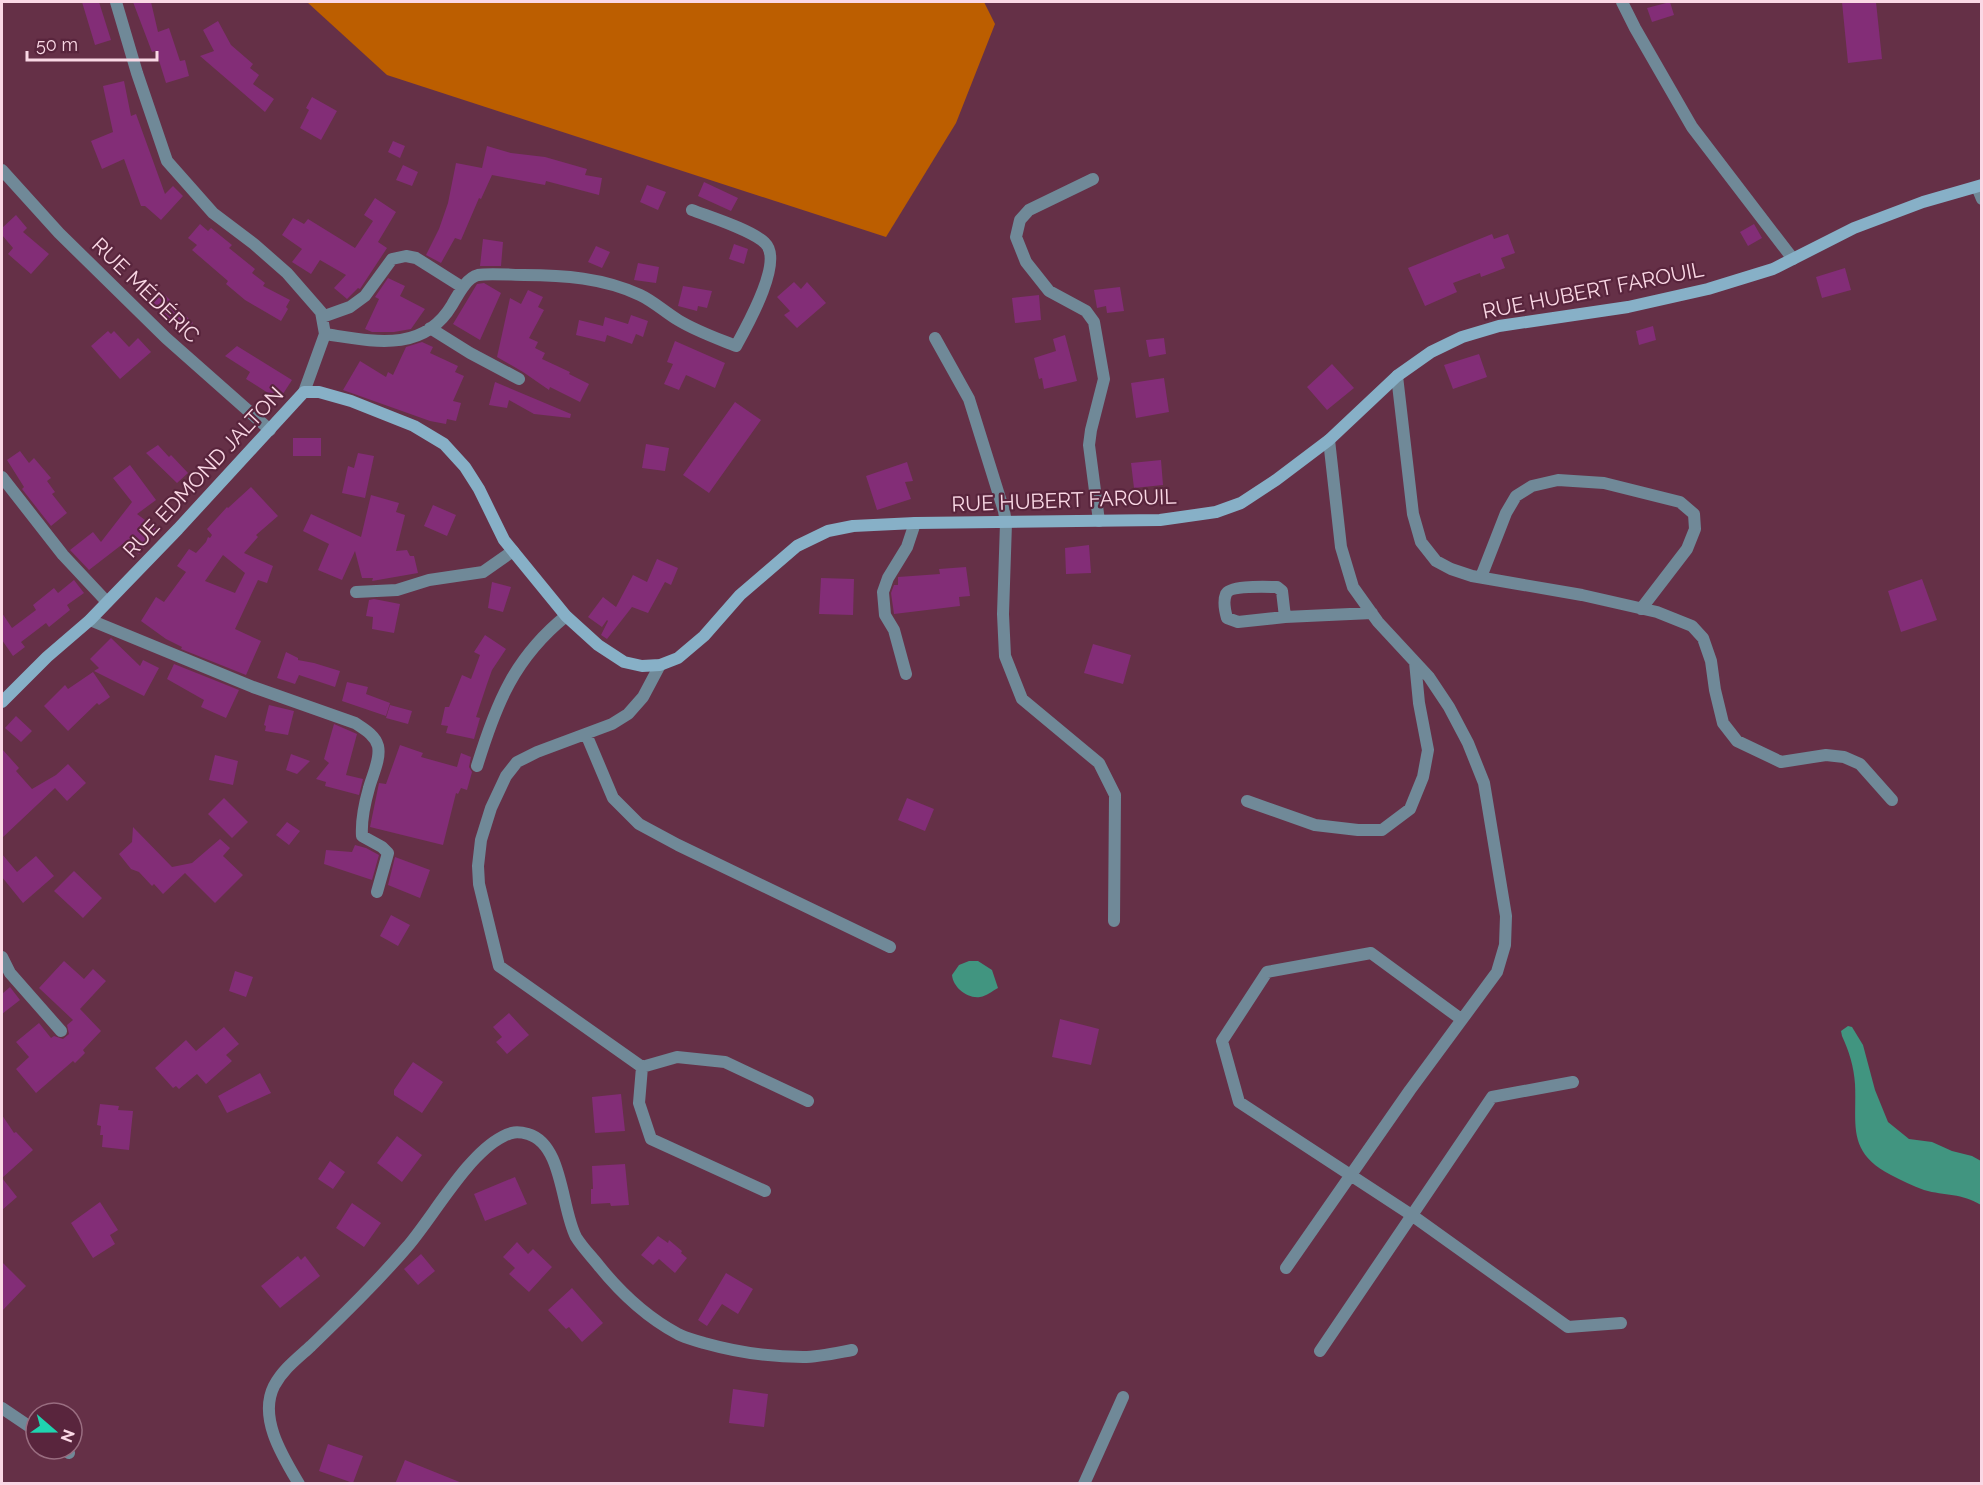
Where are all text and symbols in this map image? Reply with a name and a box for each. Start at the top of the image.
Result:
scale bar [27,24,158,62]
text: 50 m [36,34,78,55]
street label: RUE MÉDÉRIC [87,232,205,348]
street label: RUE HUBERT FAROUIL [1480,256,1706,324]
street label: RUE EDMOND JALTON [118,382,288,562]
street label: RUE HUBERT FAROUIL [951,484,1177,516]
north arrow [24,1401,84,1461]
text: N [57,1427,79,1445]

